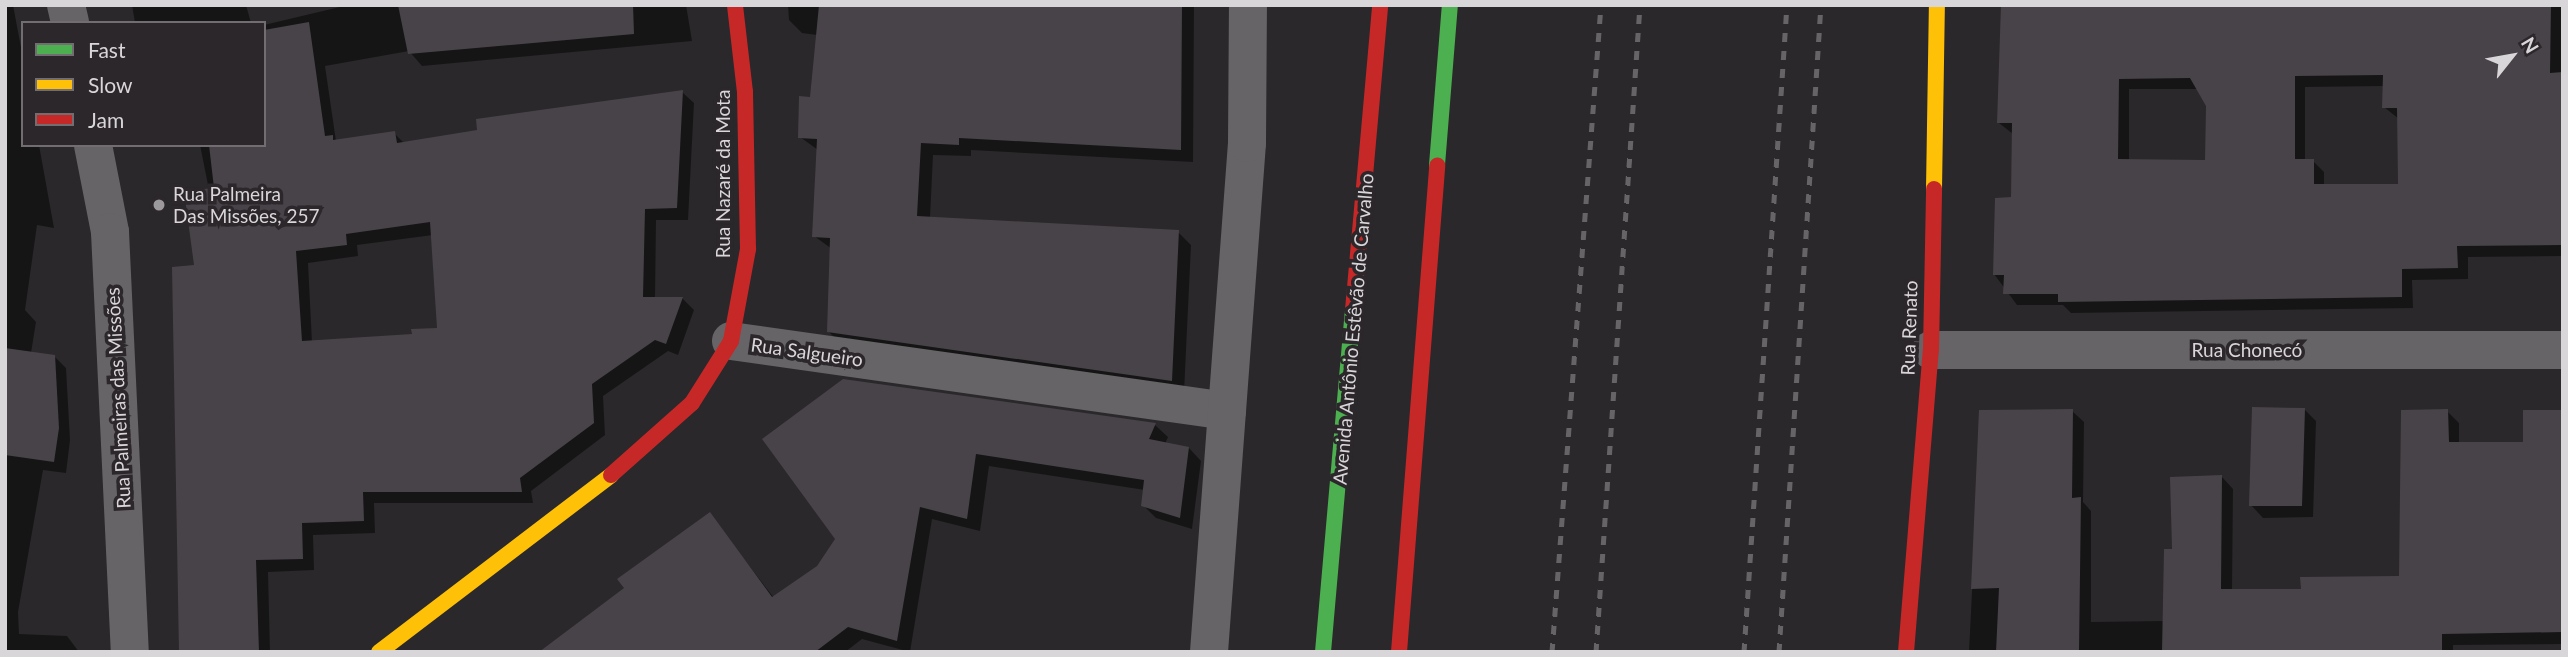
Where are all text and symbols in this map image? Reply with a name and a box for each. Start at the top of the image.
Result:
legend [21,21,266,147]
north arrow [2477,21,2547,91]
text: N [2517,33,2544,57]
text: Fast [88,37,125,62]
text: Slow [88,72,132,97]
street label: Rua Nazaré da Mota [712,90,734,258]
text: Jam [88,107,124,132]
street label: Avenida Antônio Estêvão de Carvalho [1328,172,1378,486]
place label: Rua Palmeira Das Missões, 257 [173,183,320,227]
marker: Rua Palmeira Das Missões, 257 [151,197,167,213]
street label: Rua Renato [1896,280,1922,376]
street label: Rua Palmeiras das Missões [101,287,135,509]
street label: Rua Salgueiro [750,333,864,371]
street label: Rua Chonecó [2192,339,2302,361]

